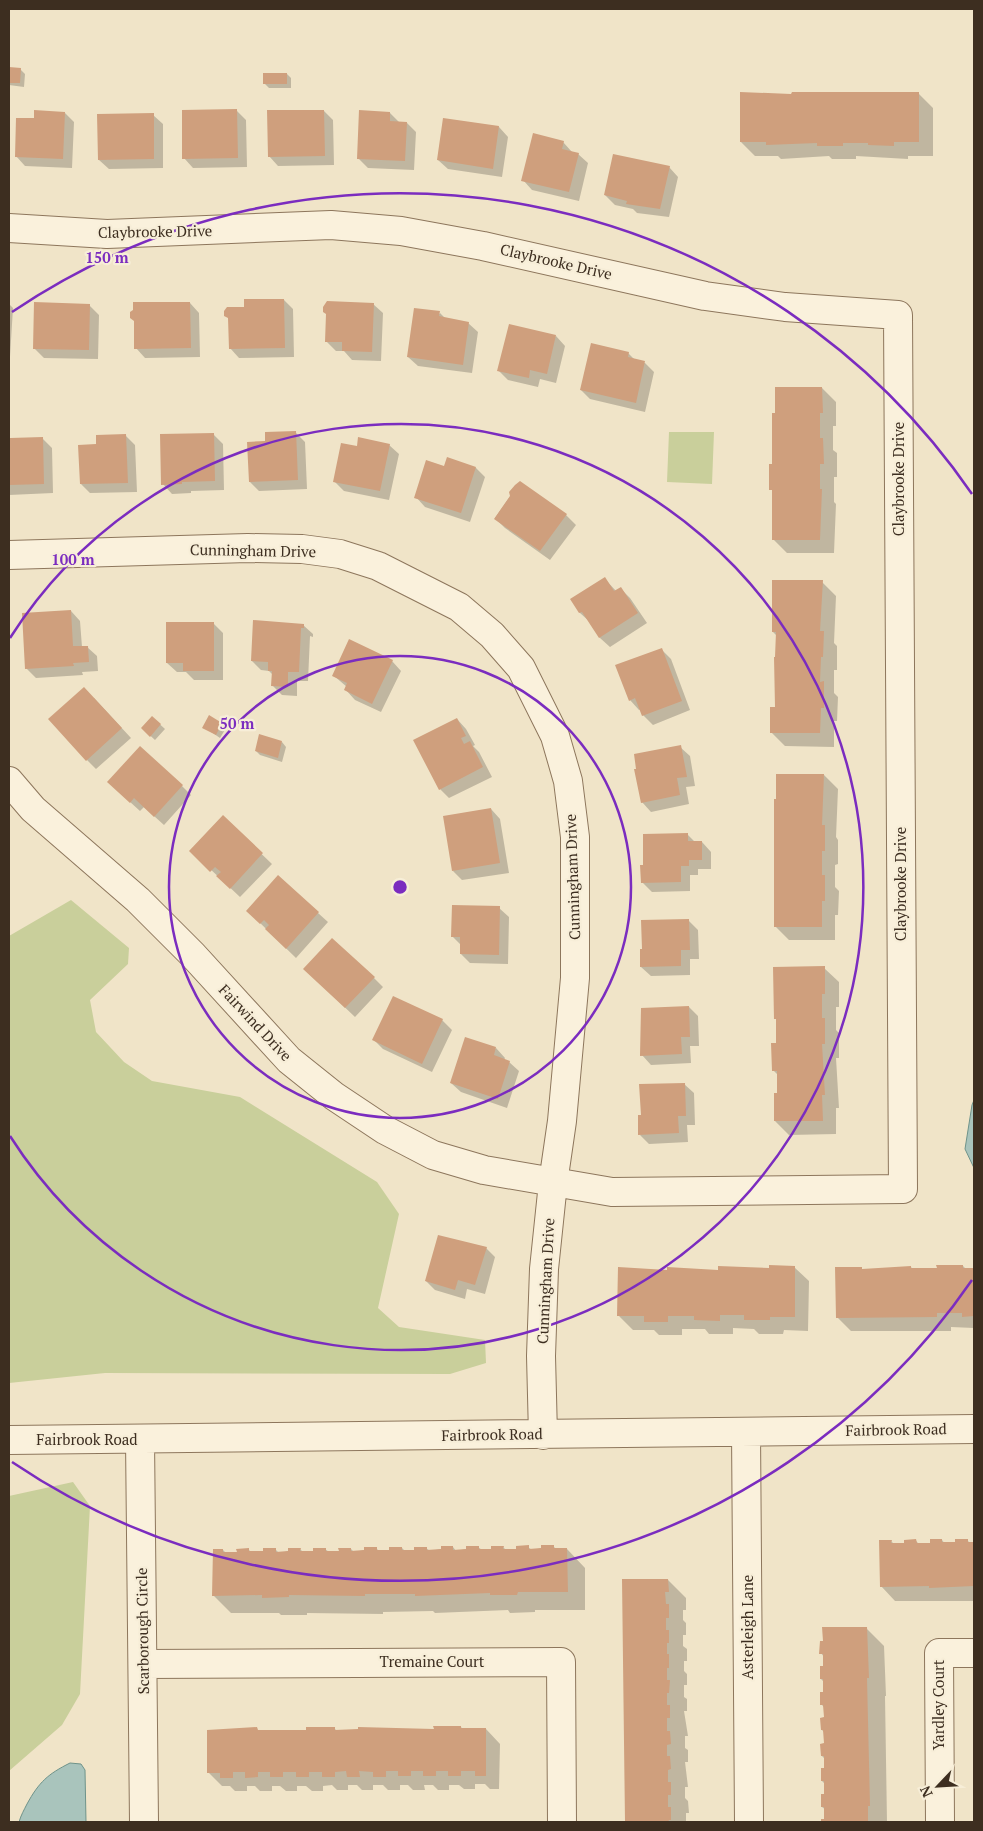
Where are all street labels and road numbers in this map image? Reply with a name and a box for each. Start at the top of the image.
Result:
street label: Claybrooke Drive [98,220,212,242]
street label: Claybrooke Drive [498,238,614,284]
street label: Claybrooke Drive [888,422,908,536]
street label: Cunningham Drive [190,539,316,561]
street label: Cunningham Drive [560,814,584,940]
street label: Claybrooke Drive [890,827,910,941]
street label: Fairwind Drive [215,980,297,1065]
street label: Cunningham Drive [532,1217,558,1344]
street label: Fairbrook Road [845,1418,947,1440]
street label: Fairbrook Road [441,1423,543,1445]
street label: Fairbrook Road [36,1429,138,1449]
street label: Scarborough Circle [131,1567,153,1695]
street label: Asterleigh Lane [737,1575,757,1679]
street label: Tremaine Court [380,1651,485,1671]
street label: Yardley Court [928,1659,948,1750]

